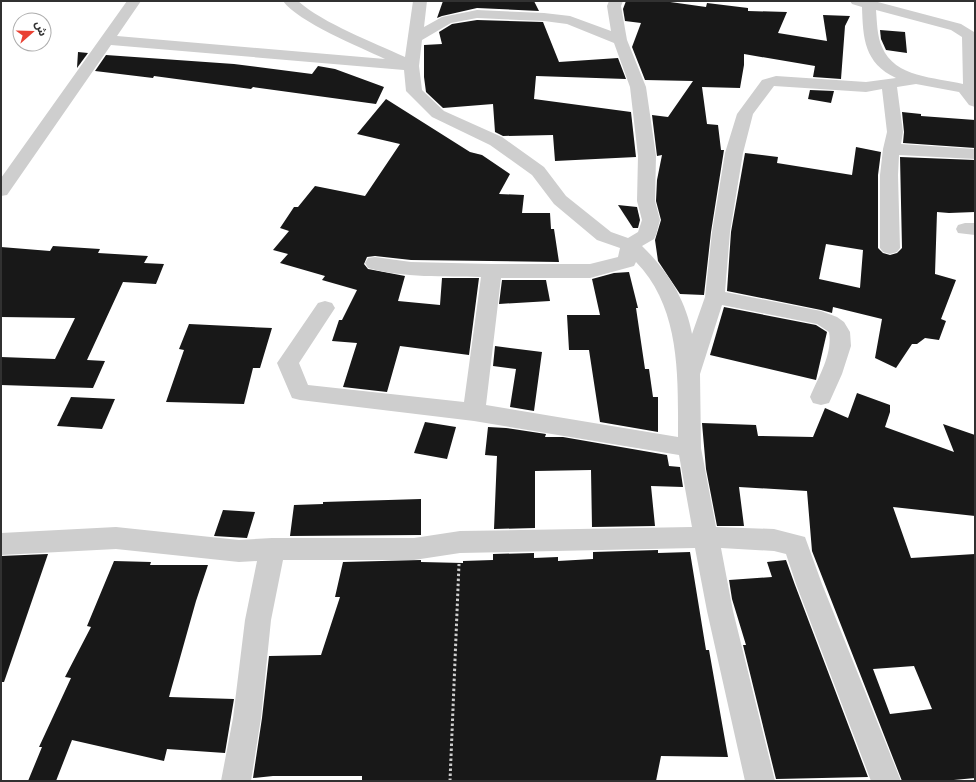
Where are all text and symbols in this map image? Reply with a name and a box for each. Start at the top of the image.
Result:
north arrow [12,12,52,52]
text: ش [32,19,50,38]

